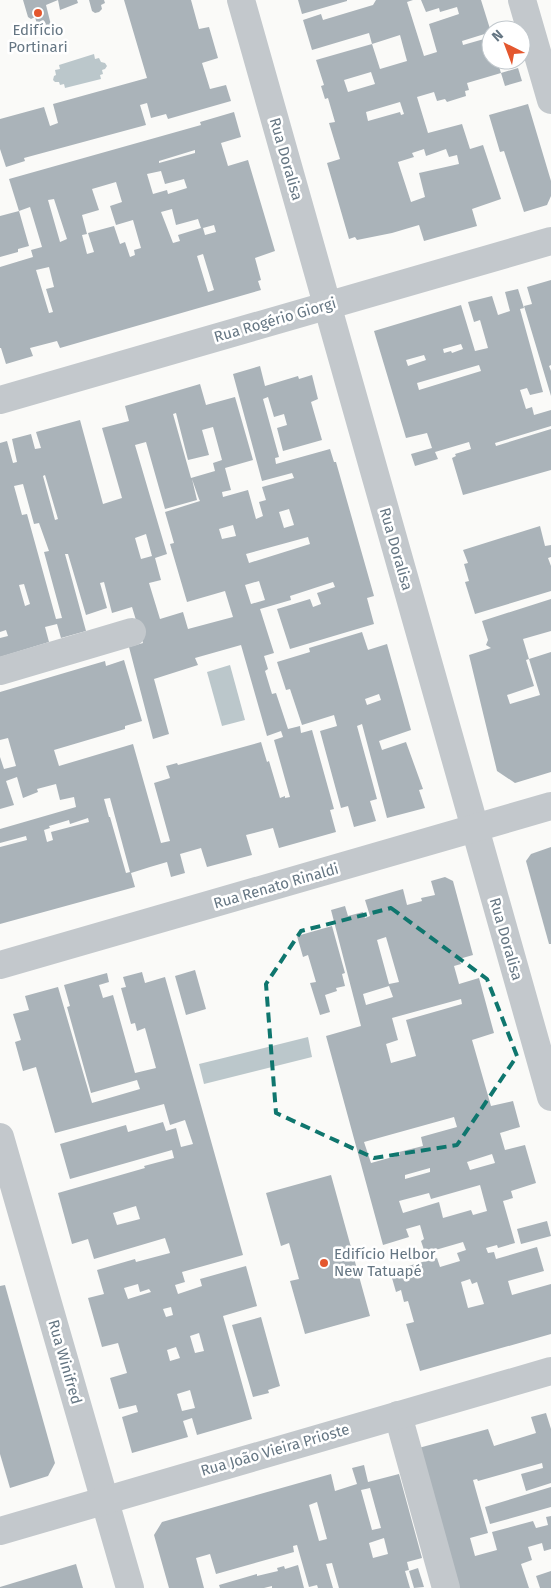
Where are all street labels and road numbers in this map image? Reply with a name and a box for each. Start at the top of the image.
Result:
street label: Rua Doralisa [266,116,306,202]
street label: Rua Rogério Giorgi [212,294,338,346]
street label: Rua Doralisa [376,506,416,592]
street label: Rua Renato Rinaldi [211,860,341,912]
street label: Rua Doralisa [486,896,526,982]
street label: Rua Winifred [44,1318,86,1406]
street label: Rua João Vieira Prioste [199,1420,351,1480]

